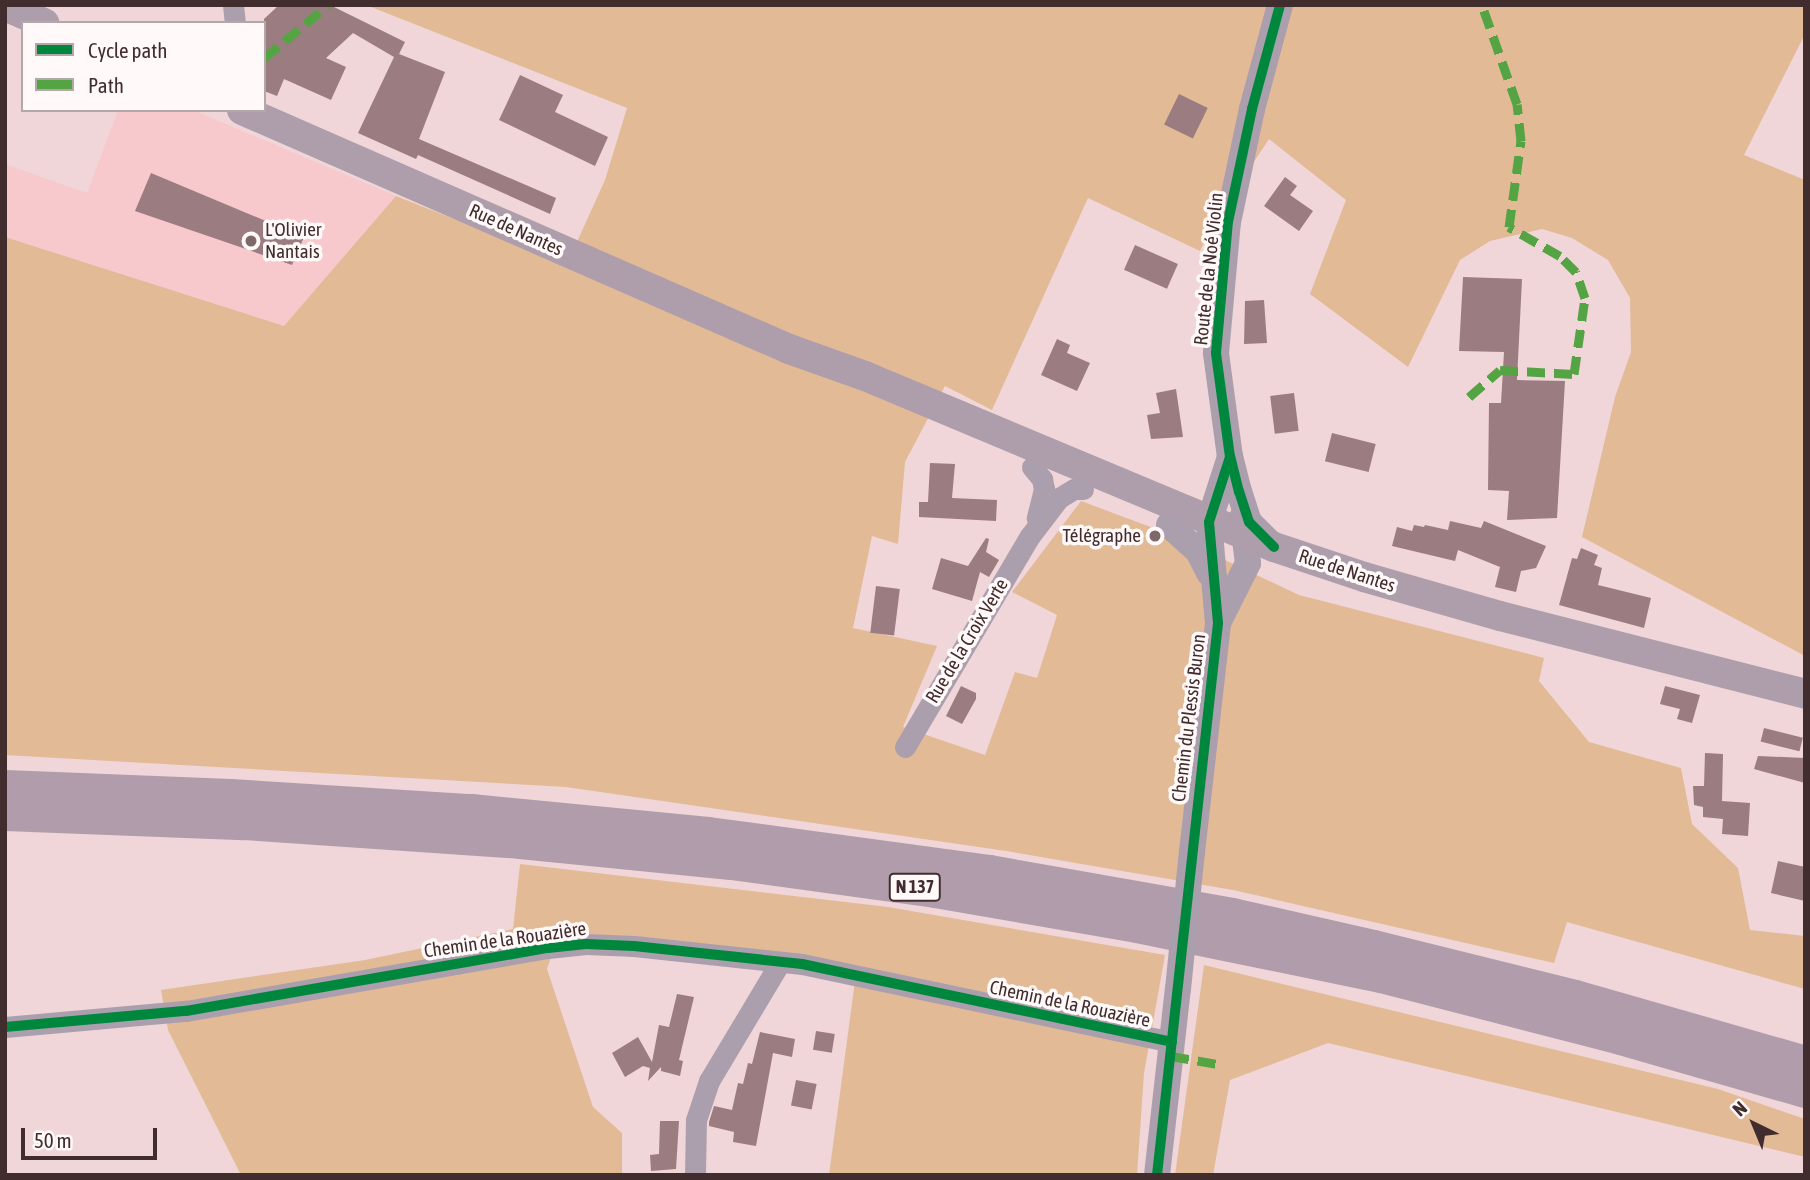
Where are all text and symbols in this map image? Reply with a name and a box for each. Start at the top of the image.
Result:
legend [21,21,266,112]
text: Cycle path [88,38,167,62]
text: Path [88,73,124,97]
street label: Route de la Noé Violin [1190,192,1228,346]
street label: Rue de Nantes [466,199,566,261]
place label: L'Olivier Nantais [265,219,321,263]
marker: L'Olivier Nantais [243,233,259,249]
place label: Télégraphe [1063,525,1141,547]
marker: Télégraphe [1147,528,1163,544]
street label: Rue de Nantes [1296,545,1398,597]
street label: Rue de la Croix Verte [921,575,1013,707]
street label: Chemin du Plessis Buron [1167,633,1211,803]
road number: N 137 [889,872,941,902]
street label: Chemin de la Rouazière [422,917,588,963]
street label: Chemin de la Rouazière [988,976,1152,1032]
north arrow [1719,1089,1789,1159]
text: N [1728,1097,1751,1121]
scale bar [24,1114,161,1158]
text: 50 m [34,1128,72,1152]

